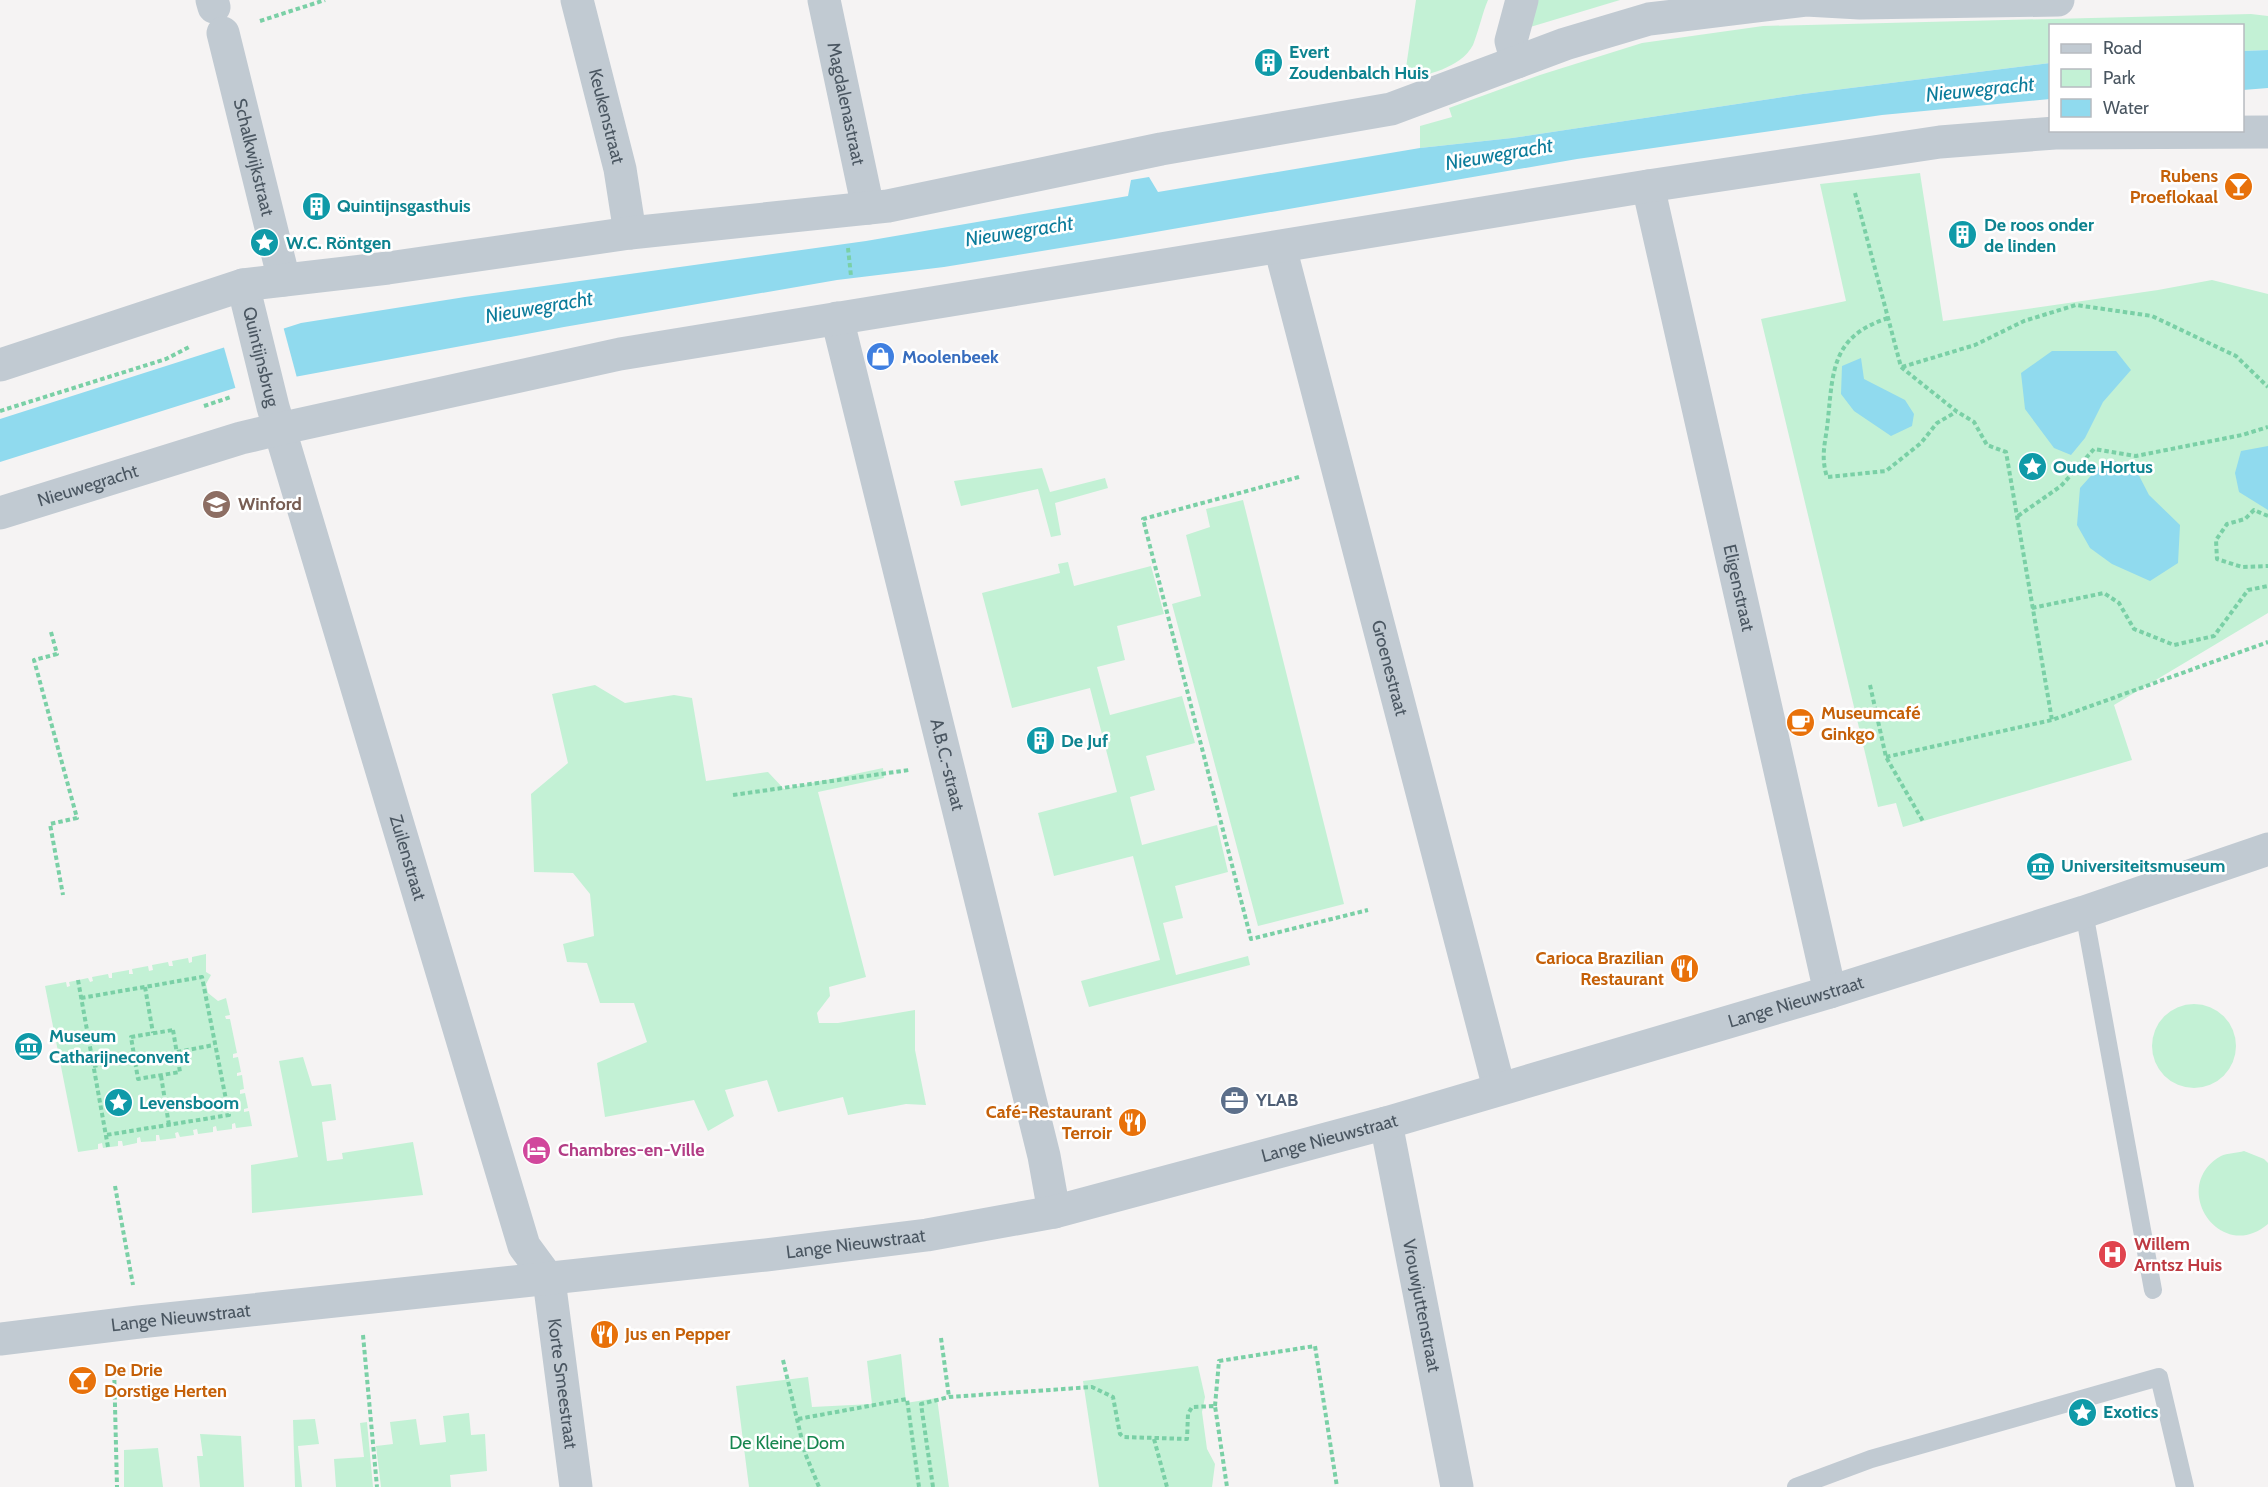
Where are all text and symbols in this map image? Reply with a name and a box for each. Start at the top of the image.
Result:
legend [2049,24,2244,132]
text: Road [2103,37,2142,59]
street label: Magdalenastraat [822,40,870,167]
place label: Evert Zoudenbalch Huis [1289,41,1429,84]
building icon: Evert Zoudenbalch Huis [1252,46,1284,78]
street label: Keukenstraat [584,66,629,166]
text: Park [2103,67,2136,89]
water label: Nieuwegracht [1925,71,2036,107]
street label: Schalkwijkstraat [229,96,279,218]
text: Water [2103,97,2149,119]
water label: Nieuwegracht [1443,133,1556,175]
place label: Rubens Proeflokaal [2130,165,2218,208]
bar icon: Rubens Proeflokaal [2223,170,2255,202]
building icon: Quintijnsgasthuis [300,190,332,222]
place label: Quintijnsgasthuis [337,195,471,217]
water label: Nieuwegracht [963,210,1076,251]
place label: De roos onder de linden [1984,214,2094,257]
building icon: De roos onder de linden [1947,219,1979,251]
place icon: W.C. Röntgen [249,227,281,259]
place label: W.C. Röntgen [286,232,391,254]
water label: Nieuwegracht [483,286,596,328]
street label: Quintijnsbrug [238,305,284,410]
shop icon: Moolenbeek [865,341,897,373]
place label: Moolenbeek [902,346,999,368]
place icon: Oude Hortus [2016,451,2048,483]
place label: Oude Hortus [2053,456,2153,478]
street label: Nieuwegracht [35,460,141,512]
school or university icon: Winford [201,488,233,520]
place label: Winford [238,493,302,515]
street label: Eligenstraat [1718,542,1759,634]
street label: Groenestraat [1367,618,1413,718]
place label: Museumcafé Ginkgo [1821,702,1921,745]
cafe icon: Museumcafé Ginkgo [1784,707,1816,739]
street label: A.B.C.-straat [925,716,969,813]
building icon: De Juf [1024,725,1056,757]
place label: De Juf [1061,730,1108,752]
street label: Zuilenstraat [385,812,431,903]
museum icon: Universiteitsmuseum [2024,850,2056,882]
place label: Universiteitsmuseum [2061,855,2225,877]
place label: Carioca Brazilian Restaurant [1536,947,1664,990]
restaurant icon: Carioca Brazilian Restaurant [1669,952,1701,984]
street label: Lange Nieuwstraat [1725,971,1866,1032]
place label: Museum Catharijneconvent [49,1025,190,1068]
museum icon: Museum Catharijneconvent [12,1030,44,1062]
office icon: YLAB [1219,1084,1251,1116]
place icon: Levensboom [102,1087,134,1119]
place label: YLAB [1255,1089,1298,1111]
place label: Levensboom [139,1092,239,1114]
place label: Café-Restaurant Terroir [986,1101,1112,1144]
restaurant icon: Café-Restaurant Terroir [1117,1106,1149,1138]
street label: Lange Nieuwstraat [1259,1109,1400,1167]
hotel icon: Chambres-en-Ville [521,1134,553,1166]
place label: Chambres-en-Ville [558,1139,704,1161]
street label: Lange Nieuwstraat [785,1224,927,1263]
place label: Willem Arntsz Huis [2134,1233,2223,1276]
street label: Vrouwjuttenstraat [1398,1237,1445,1374]
hospital icon: Willem Arntsz Huis [2097,1238,2129,1270]
street label: Lange Nieuwstraat [110,1299,252,1336]
street label: Korte Smeestraat [543,1317,582,1450]
restaurant icon: Jus en Pepper [588,1318,620,1350]
place label: Jus en Pepper [624,1323,730,1345]
place label: De Drie Dorstige Herten [104,1359,227,1402]
bar icon: De Drie Dorstige Herten [67,1364,99,1396]
place icon: Exotics [2066,1396,2098,1428]
place label: Exotics [2103,1401,2159,1423]
park label: De Kleine Dom [729,1432,845,1454]

